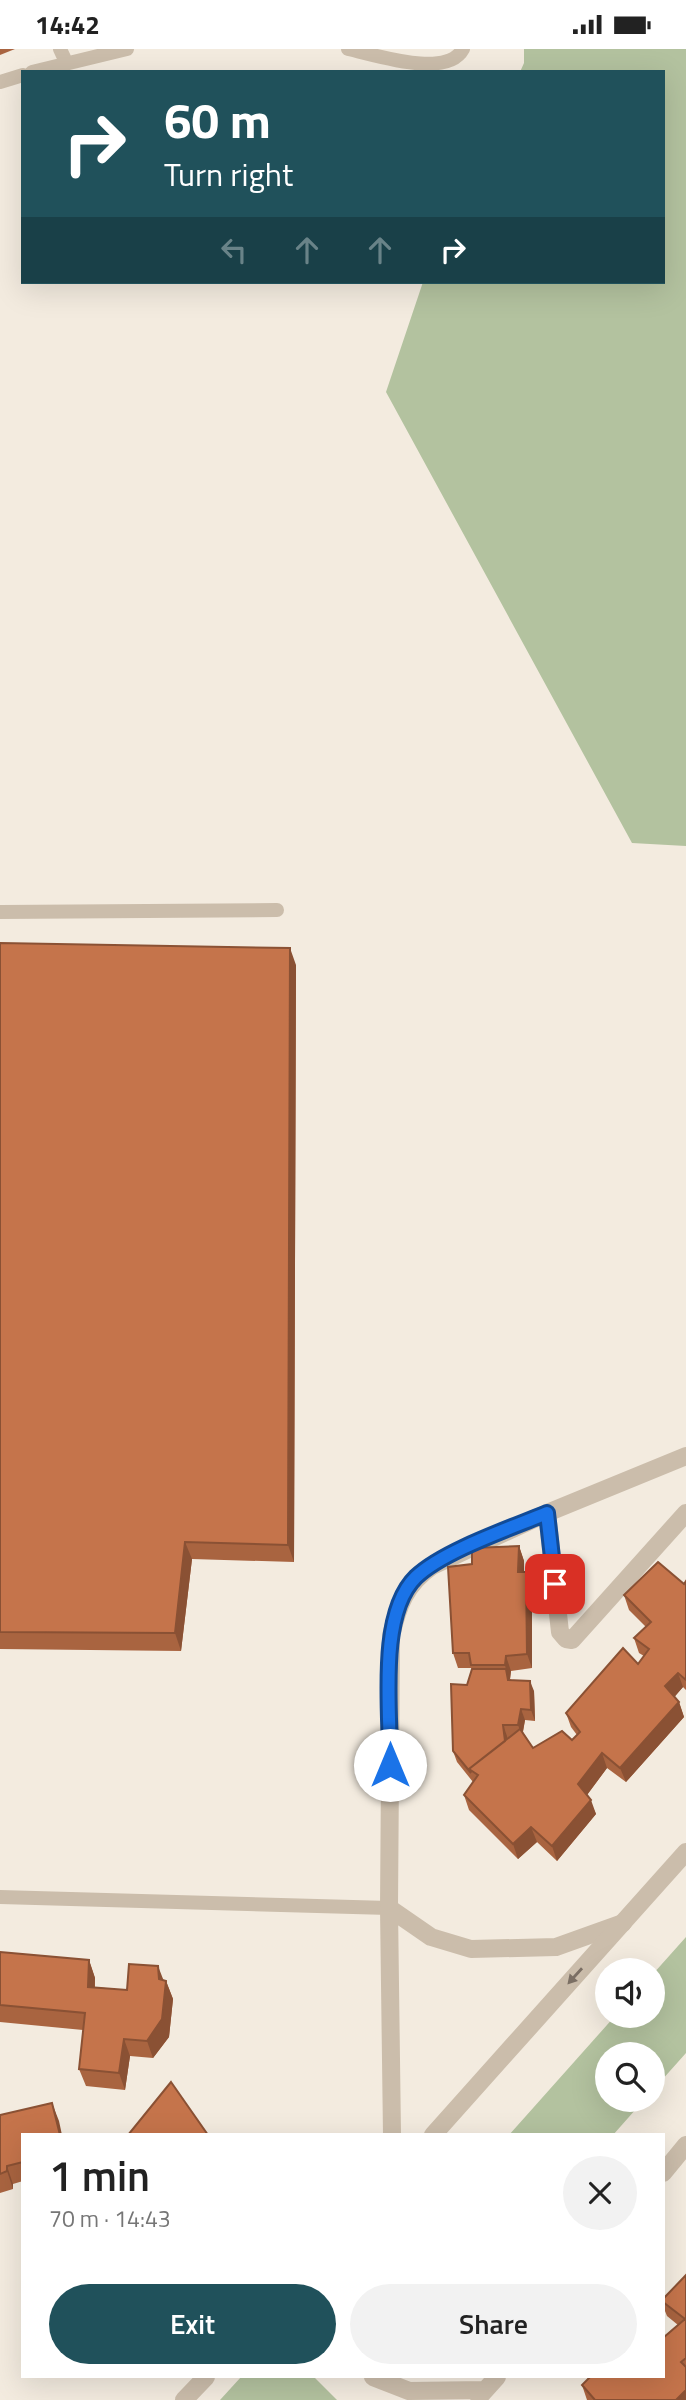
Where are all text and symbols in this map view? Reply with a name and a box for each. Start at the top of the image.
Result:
text: 14:42 [35,5,100,44]
text: 60 m [164,82,271,157]
icon: right [49,98,140,189]
text: Turn right [164,150,293,198]
icon: left [215,231,253,269]
icon: ahead [288,231,326,269]
icon: ahead [361,231,399,269]
icon: right [434,231,472,269]
pin [525,1554,585,1614]
icon: arrive [536,1565,574,1603]
position arrow [353,1728,427,1802]
map controls [595,1958,665,2112]
button: sound [595,1958,665,2028]
one-way arrow [567,1967,583,1985]
button: search [595,2042,665,2112]
text: 1 min [49,2143,150,2207]
button: close [563,2156,637,2230]
text: 70 m · 14:43 [49,2201,171,2236]
button: Exit [49,2284,336,2364]
button: Share [350,2284,637,2364]

